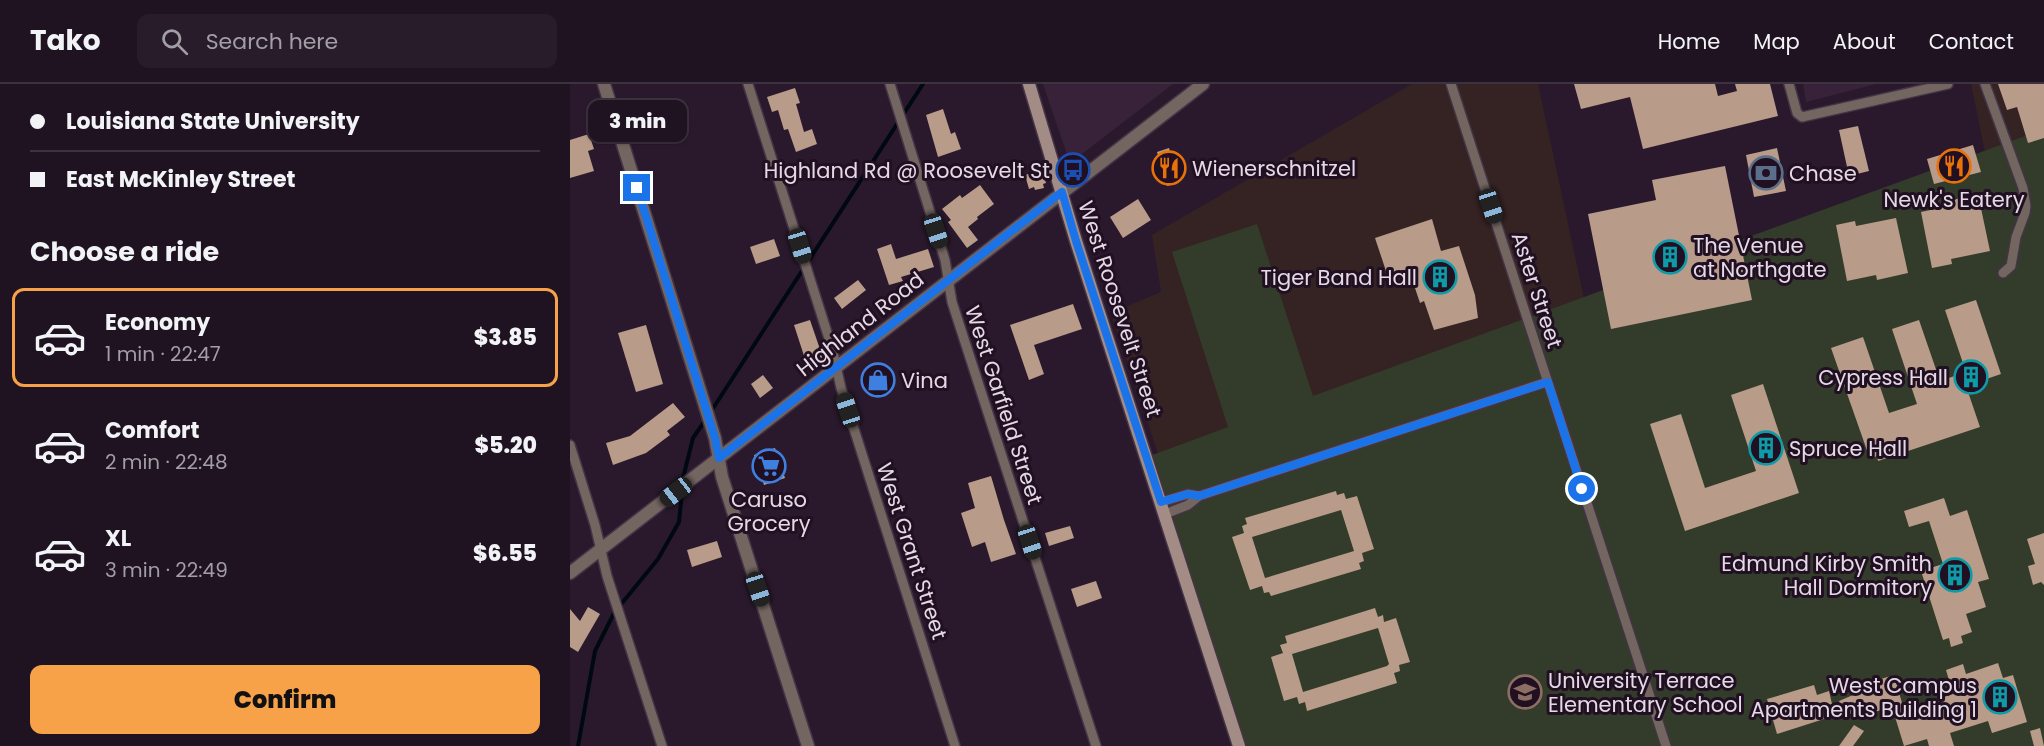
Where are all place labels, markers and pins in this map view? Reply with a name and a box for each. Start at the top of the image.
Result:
restaurant icon: Newk's Eatery [1936,148,1972,184]
restaurant icon: Wienerschnitzel [1151,150,1187,186]
bus stop icon: Highland Rd @ Roosevelt St [1055,152,1091,188]
place label: Wienerschnitzel [1192,154,1356,183]
bank icon: Chase [1748,155,1784,191]
place label: Highland Rd @ Roosevelt St [764,156,1050,185]
place label: Chase [1789,159,1857,188]
place label: Newk's Eatery [1883,185,2025,214]
place label: The Venue at Northgate [1693,231,1827,284]
building icon: The Venue at Northgate [1652,239,1688,275]
building icon: Tiger Band Hall [1422,259,1458,295]
place label: Tiger Band Hall [1260,263,1417,292]
building icon: Cypress Hall [1953,359,1989,395]
shop icon: Vina [860,362,896,398]
place label: Cypress Hall [1818,363,1948,392]
place label: Vina [901,366,948,395]
building icon: Spruce Hall [1748,430,1784,466]
place label: Spruce Hall [1789,434,1907,463]
supermarket icon: Caruso Grocery [751,448,787,484]
place label: Caruso Grocery [727,485,811,538]
place label: Edmund Kirby Smith Hall Dormitory [1721,549,1932,602]
building icon: Edmund Kirby Smith Hall Dormitory [1937,557,1973,593]
place label: University Terrace Elementary School [1548,666,1743,719]
place label: West Campus Apartments Building 1 [1751,671,1977,724]
school or university icon: University Terrace Elementary School [1507,674,1543,710]
building icon: West Campus Apartments Building 1 [1982,679,2018,715]

